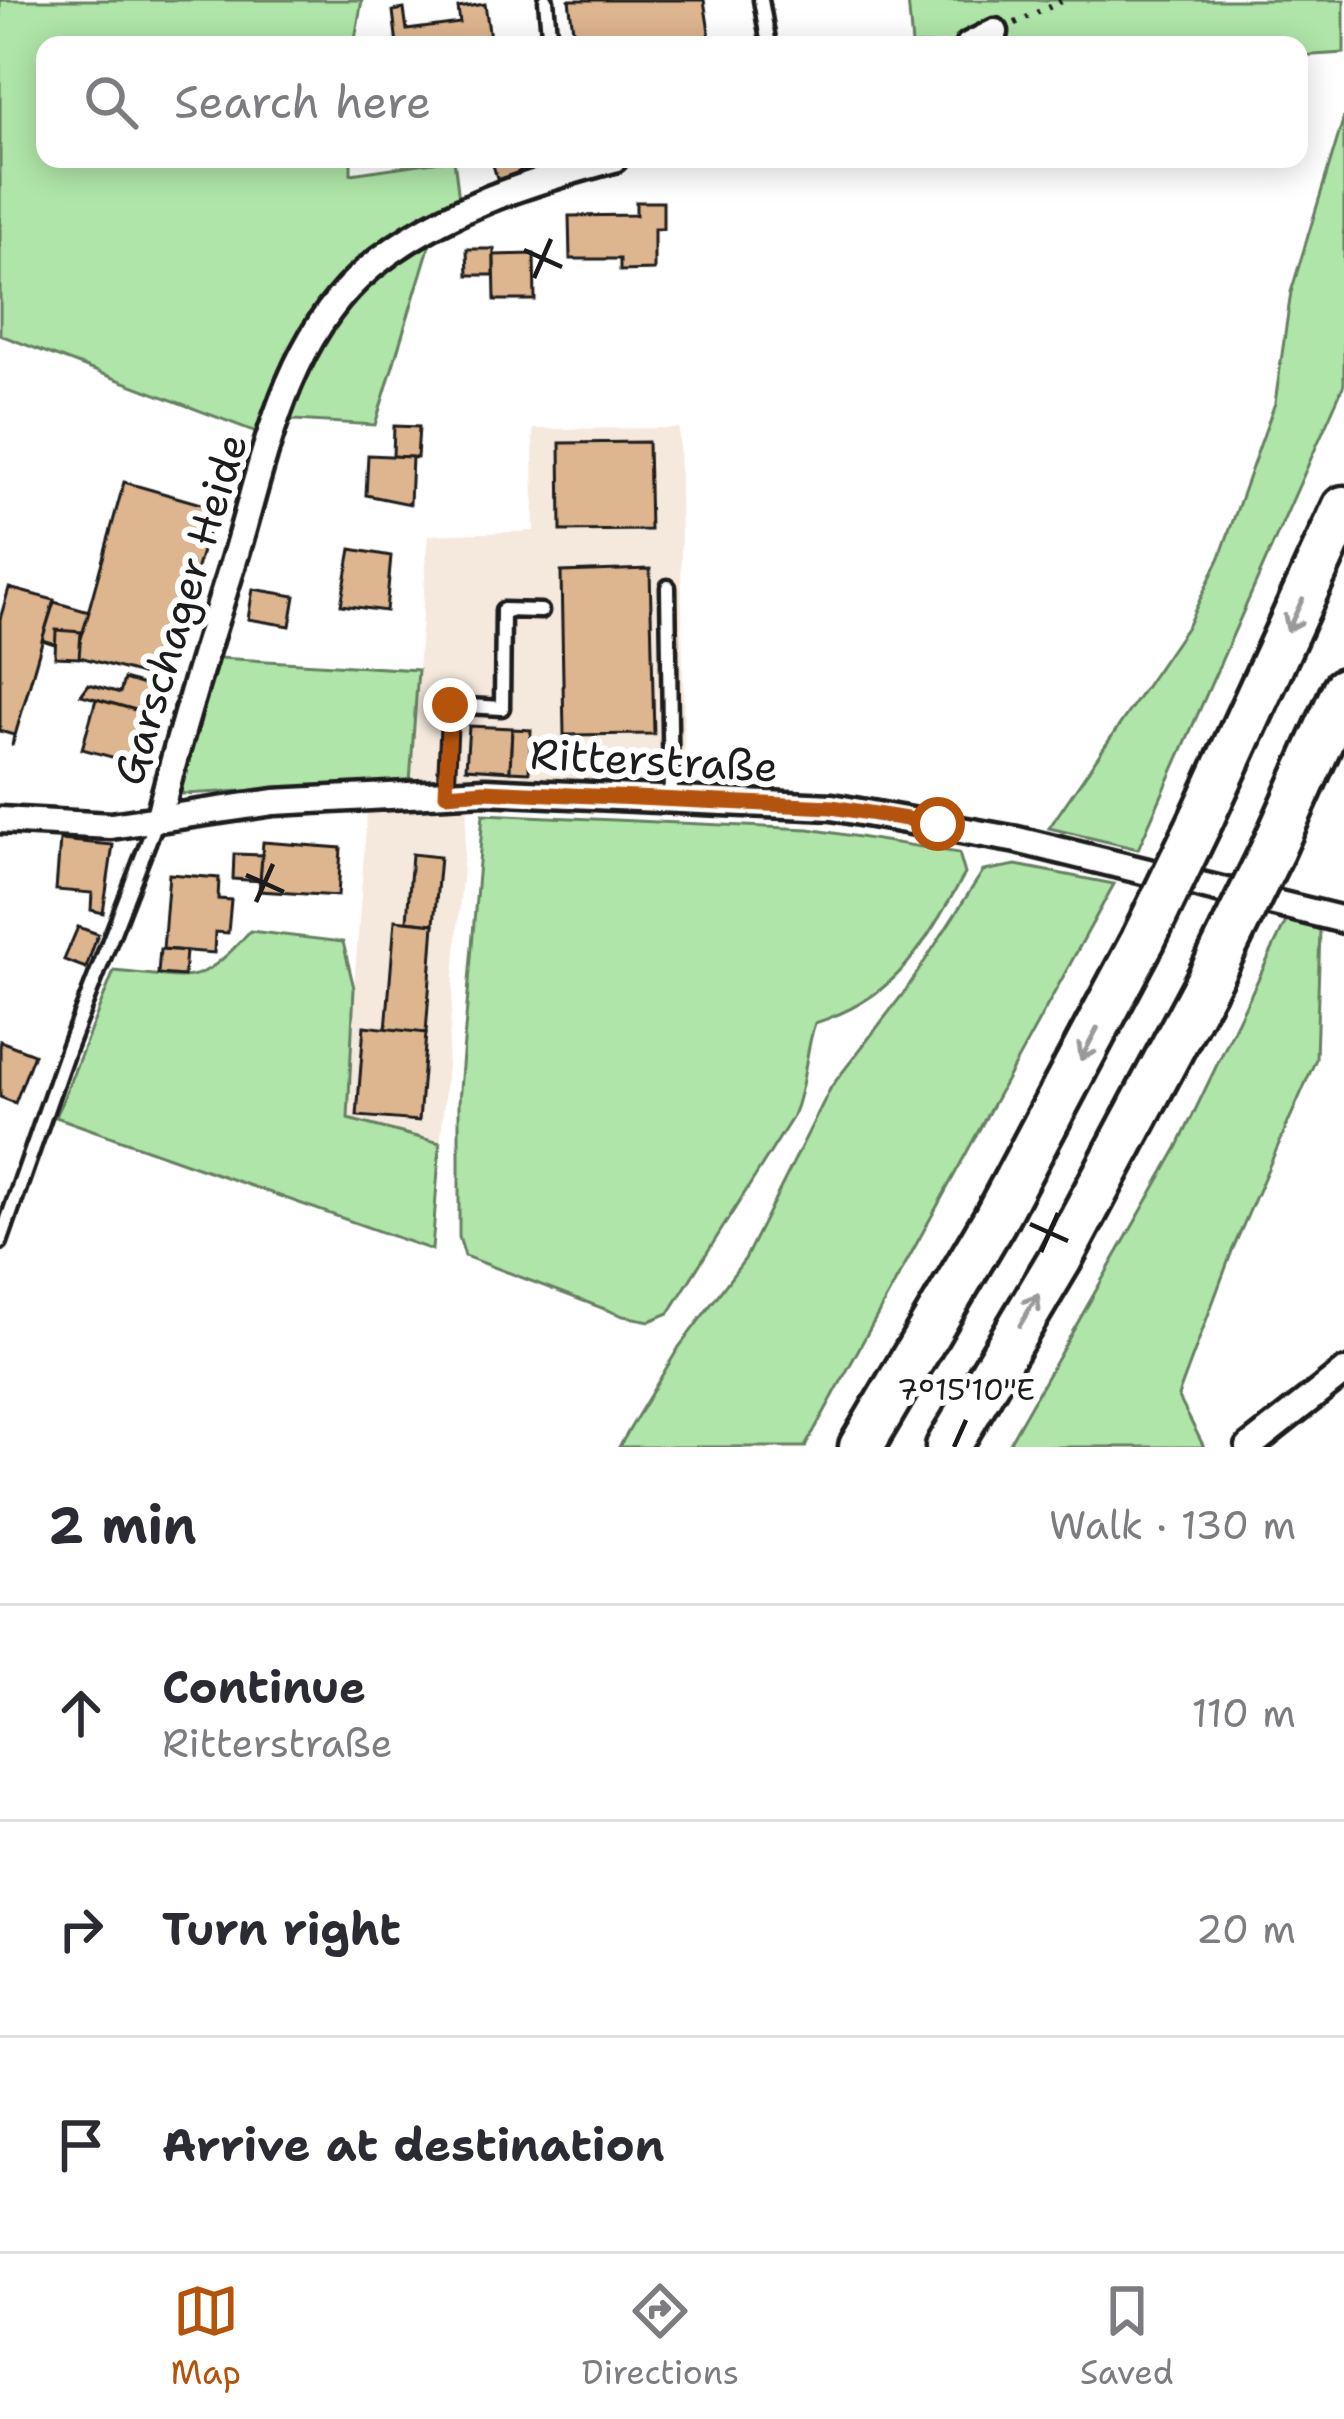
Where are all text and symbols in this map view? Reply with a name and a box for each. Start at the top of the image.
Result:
search box [36,36,1308,168]
icon: search [78,69,144,135]
text: Search here [174,72,431,132]
street label: Garschager Heide [100,426,260,792]
one-way arrow [1283,596,1305,632]
route end [423,678,477,732]
street label: Ritterstraße [529,726,779,794]
route start [911,797,965,851]
one-way arrow [1076,1025,1099,1061]
one-way arrow [1018,1293,1042,1328]
text: 7°15'10"E [897,1369,1035,1410]
text: 2 min [48,1491,197,1559]
text: Walk · 130 m [1049,1499,1296,1551]
text: Continue [162,1657,366,1717]
icon: ahead [48,1680,114,1746]
text: 110 m [1192,1687,1296,1739]
text: Ritterstraße [162,1717,393,1769]
icon: right [48,1896,114,1962]
text: Turn right [162,1899,401,1959]
text: 20 m [1196,1903,1296,1955]
icon: arrive [48,2112,114,2178]
text: Arrive at destination [162,2115,665,2175]
tab: Map [170,2278,241,2395]
tab: Directions [582,2278,739,2395]
tab: Saved [1080,2278,1174,2395]

